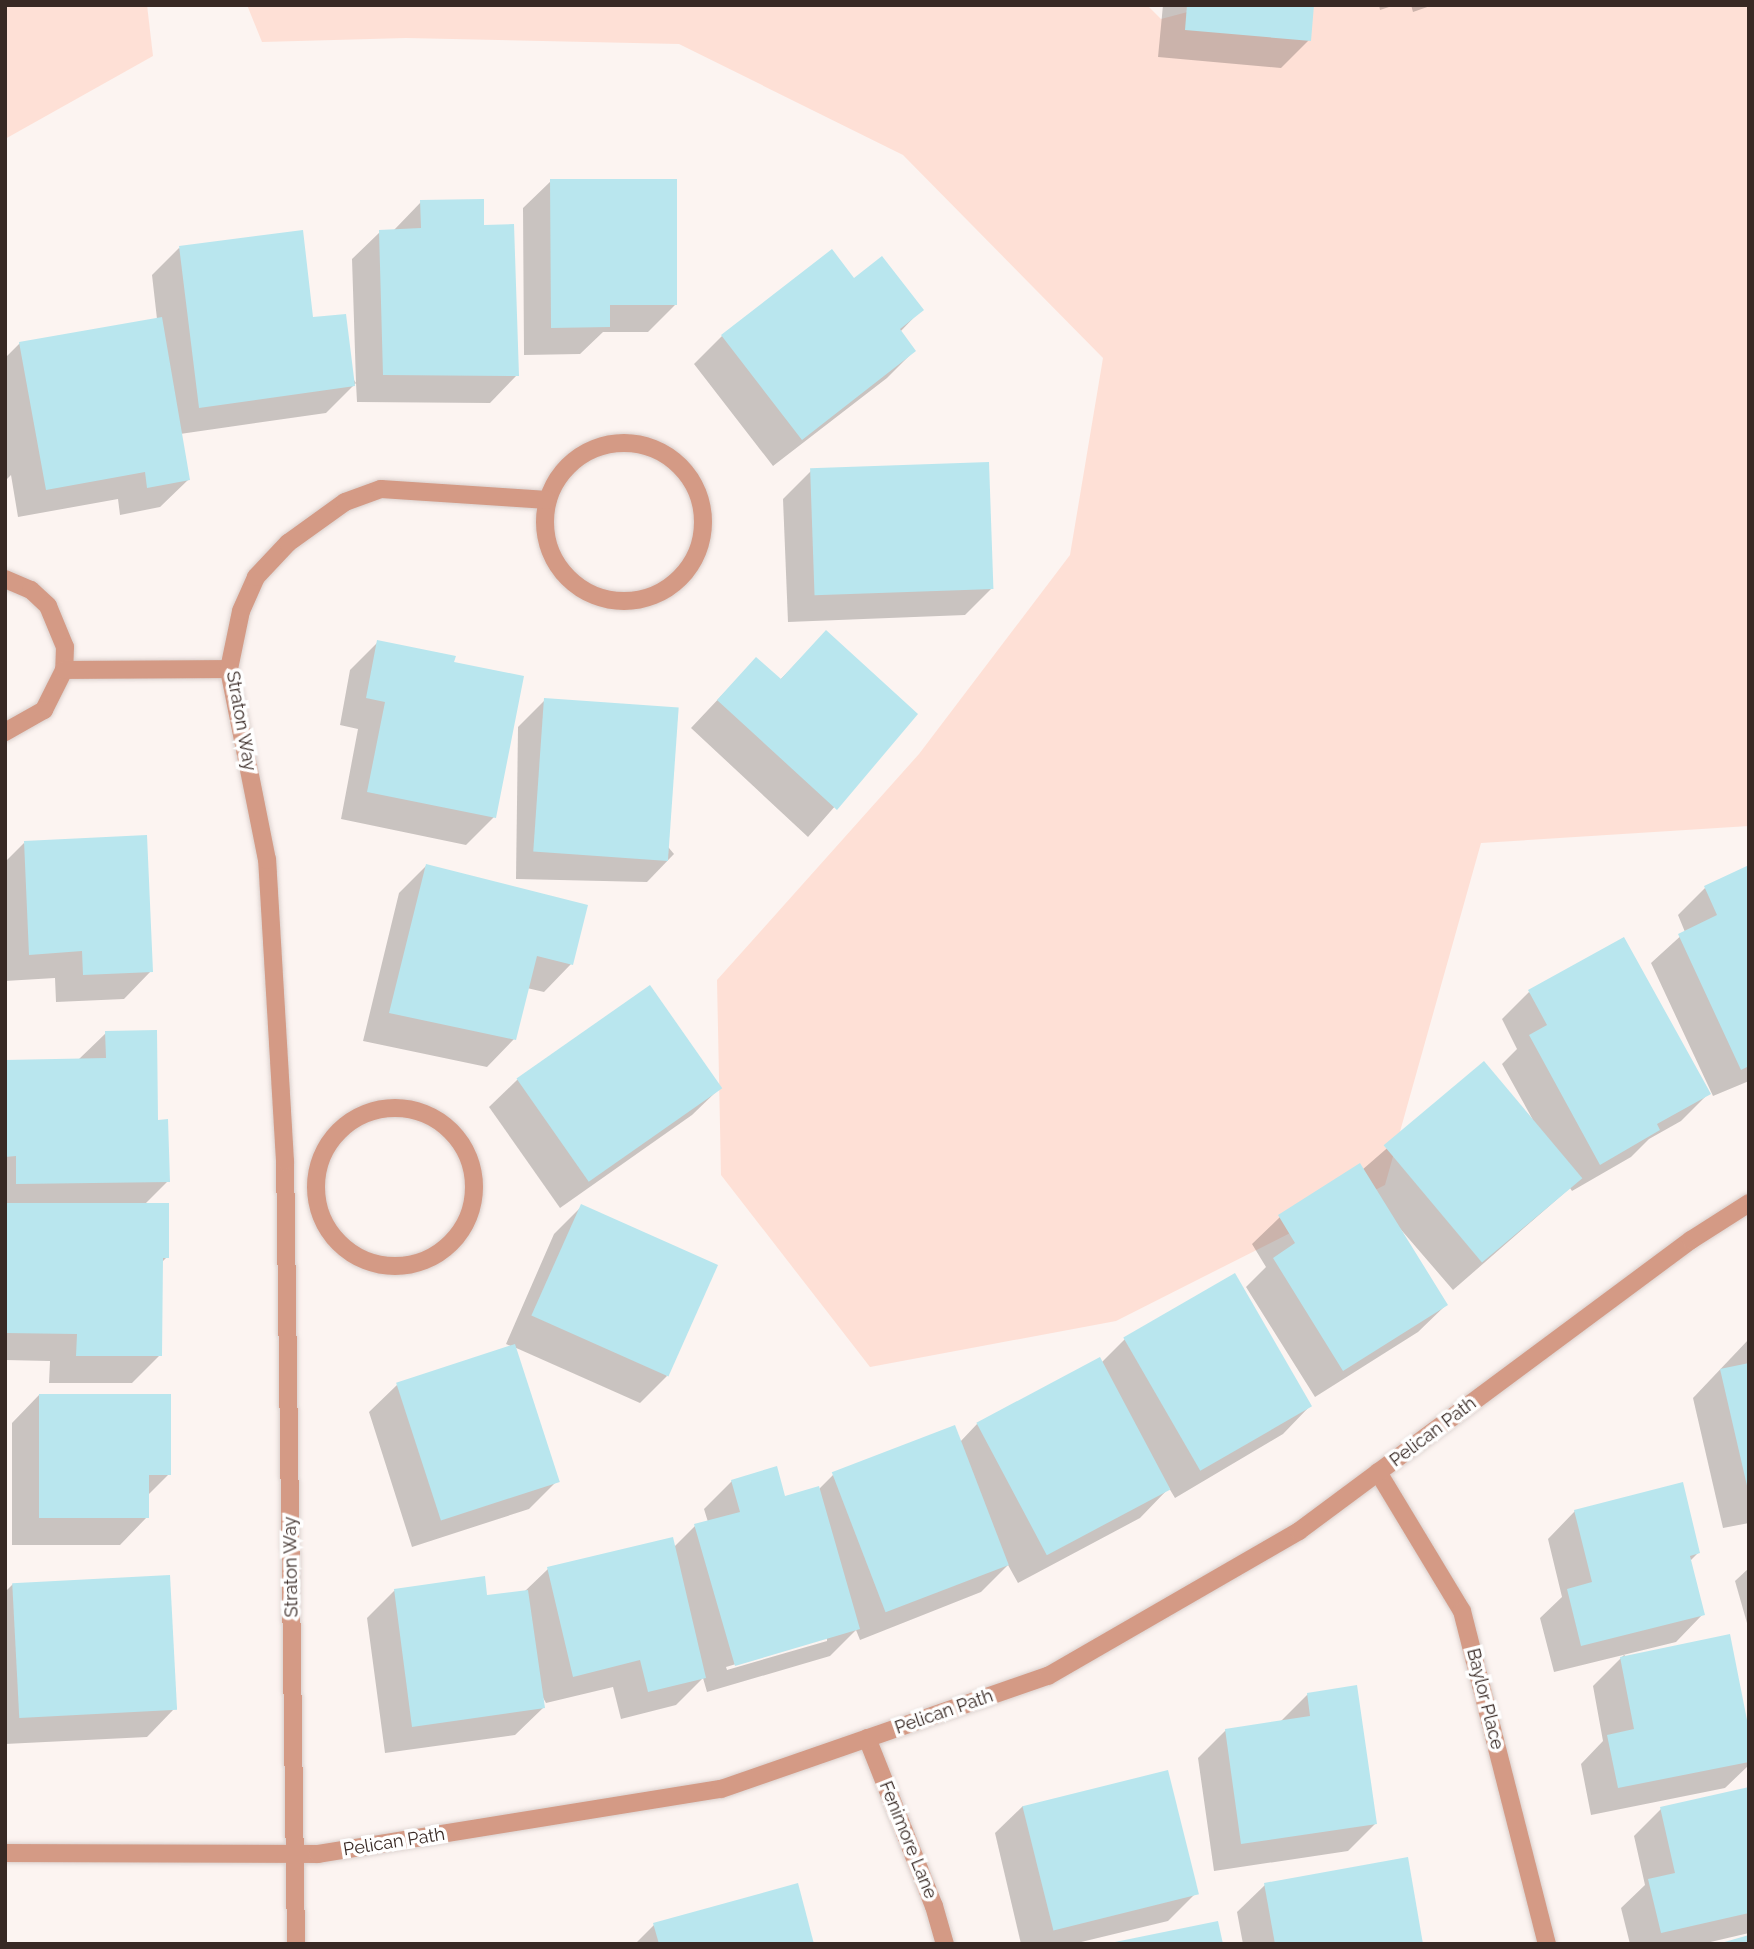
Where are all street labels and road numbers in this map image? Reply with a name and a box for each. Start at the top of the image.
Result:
street label: Straton Way [222,669,260,773]
street label: Pelican Path [1386,1393,1480,1471]
street label: Straton Way [279,1516,303,1618]
street label: Baylor Place [1462,1646,1508,1752]
street label: Pelican Path [892,1685,996,1739]
street label: Fenimore Lane [875,1778,941,1902]
street label: Pelican Path [342,1823,446,1861]

